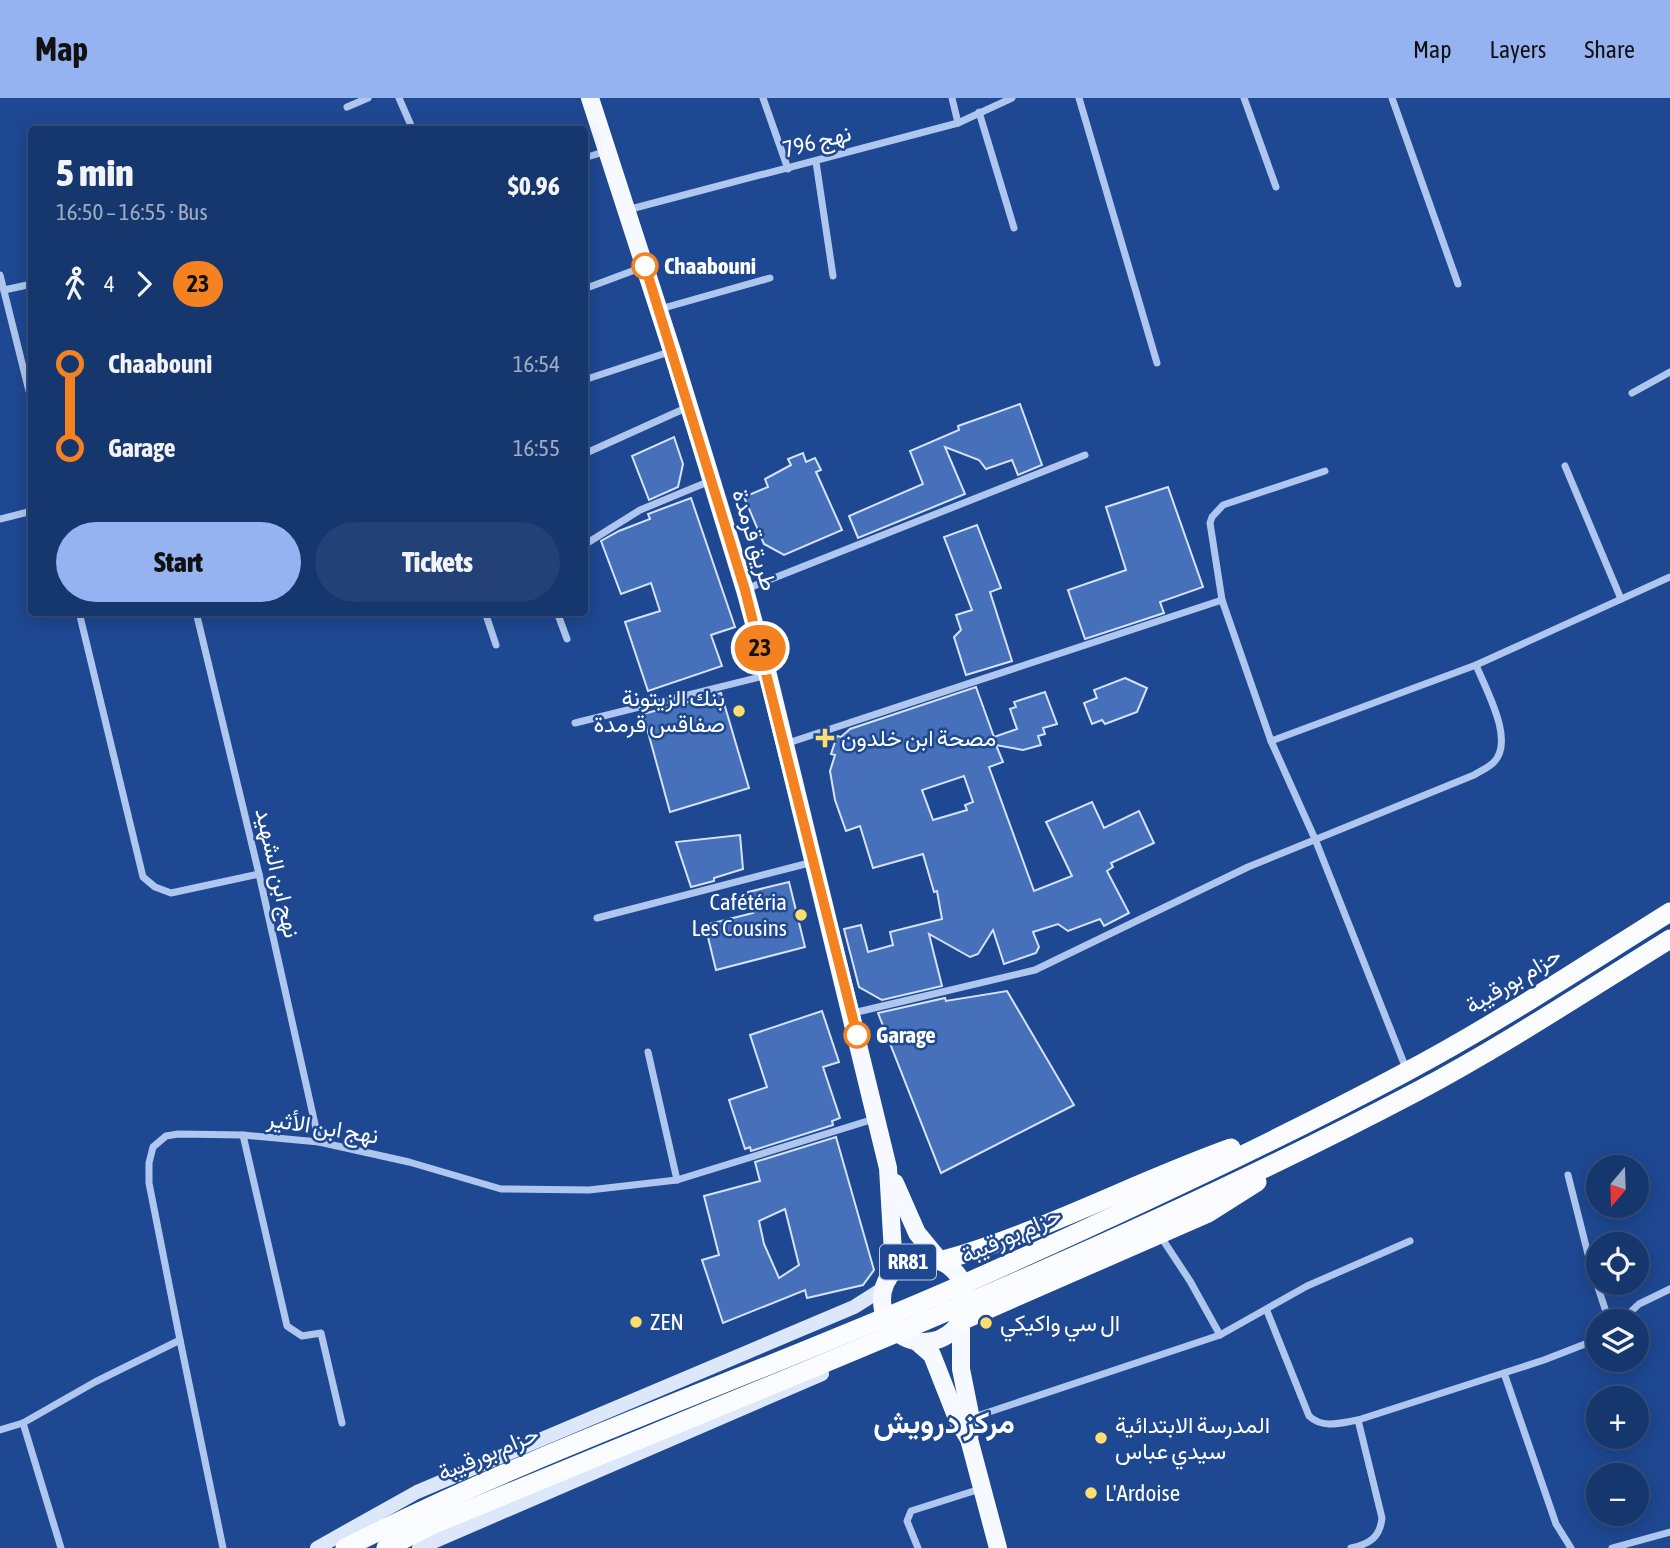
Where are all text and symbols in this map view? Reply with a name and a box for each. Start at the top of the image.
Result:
text: Map [35,30,88,68]
text: Map [1413,36,1452,63]
text: Layers [1490,36,1546,63]
text: Share [1584,36,1635,63]
street label: نهج 796 [780,119,855,165]
text: 5 min [56,151,134,194]
text: $0.96 [508,171,560,201]
text: 16:50 – 16:55 · Bus [56,199,208,225]
marker: Chaabouni [632,253,658,279]
place label: Chaabouni [664,253,756,279]
icon: walk [56,265,94,303]
icon: forward [125,265,163,303]
text: 23 [187,270,209,297]
text: 4 [104,271,115,297]
text: Chaabouni [108,349,212,379]
text: 16:54 [513,351,560,377]
text: Garage [108,433,176,463]
text: 16:55 [513,435,560,461]
street label: طريق قرمدة [725,486,783,594]
button: Start [56,522,301,602]
button: Tickets [315,522,560,602]
line badge: 23 [728,625,792,671]
text: 23 [749,634,771,661]
place label: بنك الزيتونة صفاقس قرمدة [593,685,725,739]
marker: بنك الزيتونة صفاقس قرمدة [731,703,747,719]
place label: مصحة ابن خلدون [841,725,996,752]
marker: مصحة ابن خلدون [815,728,835,748]
street label: نهج ابن الشهيد [248,806,306,941]
place label: Cafétéria Les Cousins [691,889,787,941]
marker: Cafétéria Les Cousins [793,907,809,923]
street label: حزام بورقيبة [1460,941,1567,1020]
marker: Garage [844,1022,870,1048]
place label: Garage [876,1022,936,1048]
street label: نهج ابن الأثير [264,1105,381,1152]
north arrow [1586,1155,1648,1218]
map controls [1586,1155,1649,1526]
street label: حزام بورقيبة [957,1201,1066,1270]
button: locate [1586,1232,1649,1295]
road number: RR81 [880,1244,936,1280]
place label: ZEN [650,1309,684,1335]
button: layers [1586,1309,1649,1372]
place label: ال سي واكيكي [1000,1310,1120,1342]
marker: ZEN [628,1314,644,1330]
marker: ال سي واكيكي [978,1315,994,1331]
button: + [1586,1386,1649,1449]
district label: مركز درويش [873,1405,1015,1441]
place label: المدرسة الابتدائية سيدي عباس [1115,1412,1270,1470]
street label: حزام بورقيبة [434,1420,543,1488]
marker: المدرسة الابتدائية سيدي عباس [1093,1430,1109,1446]
button: − [1586,1463,1649,1526]
place label: L'Ardoise [1105,1480,1180,1506]
marker: L'Ardoise [1083,1485,1099,1501]

